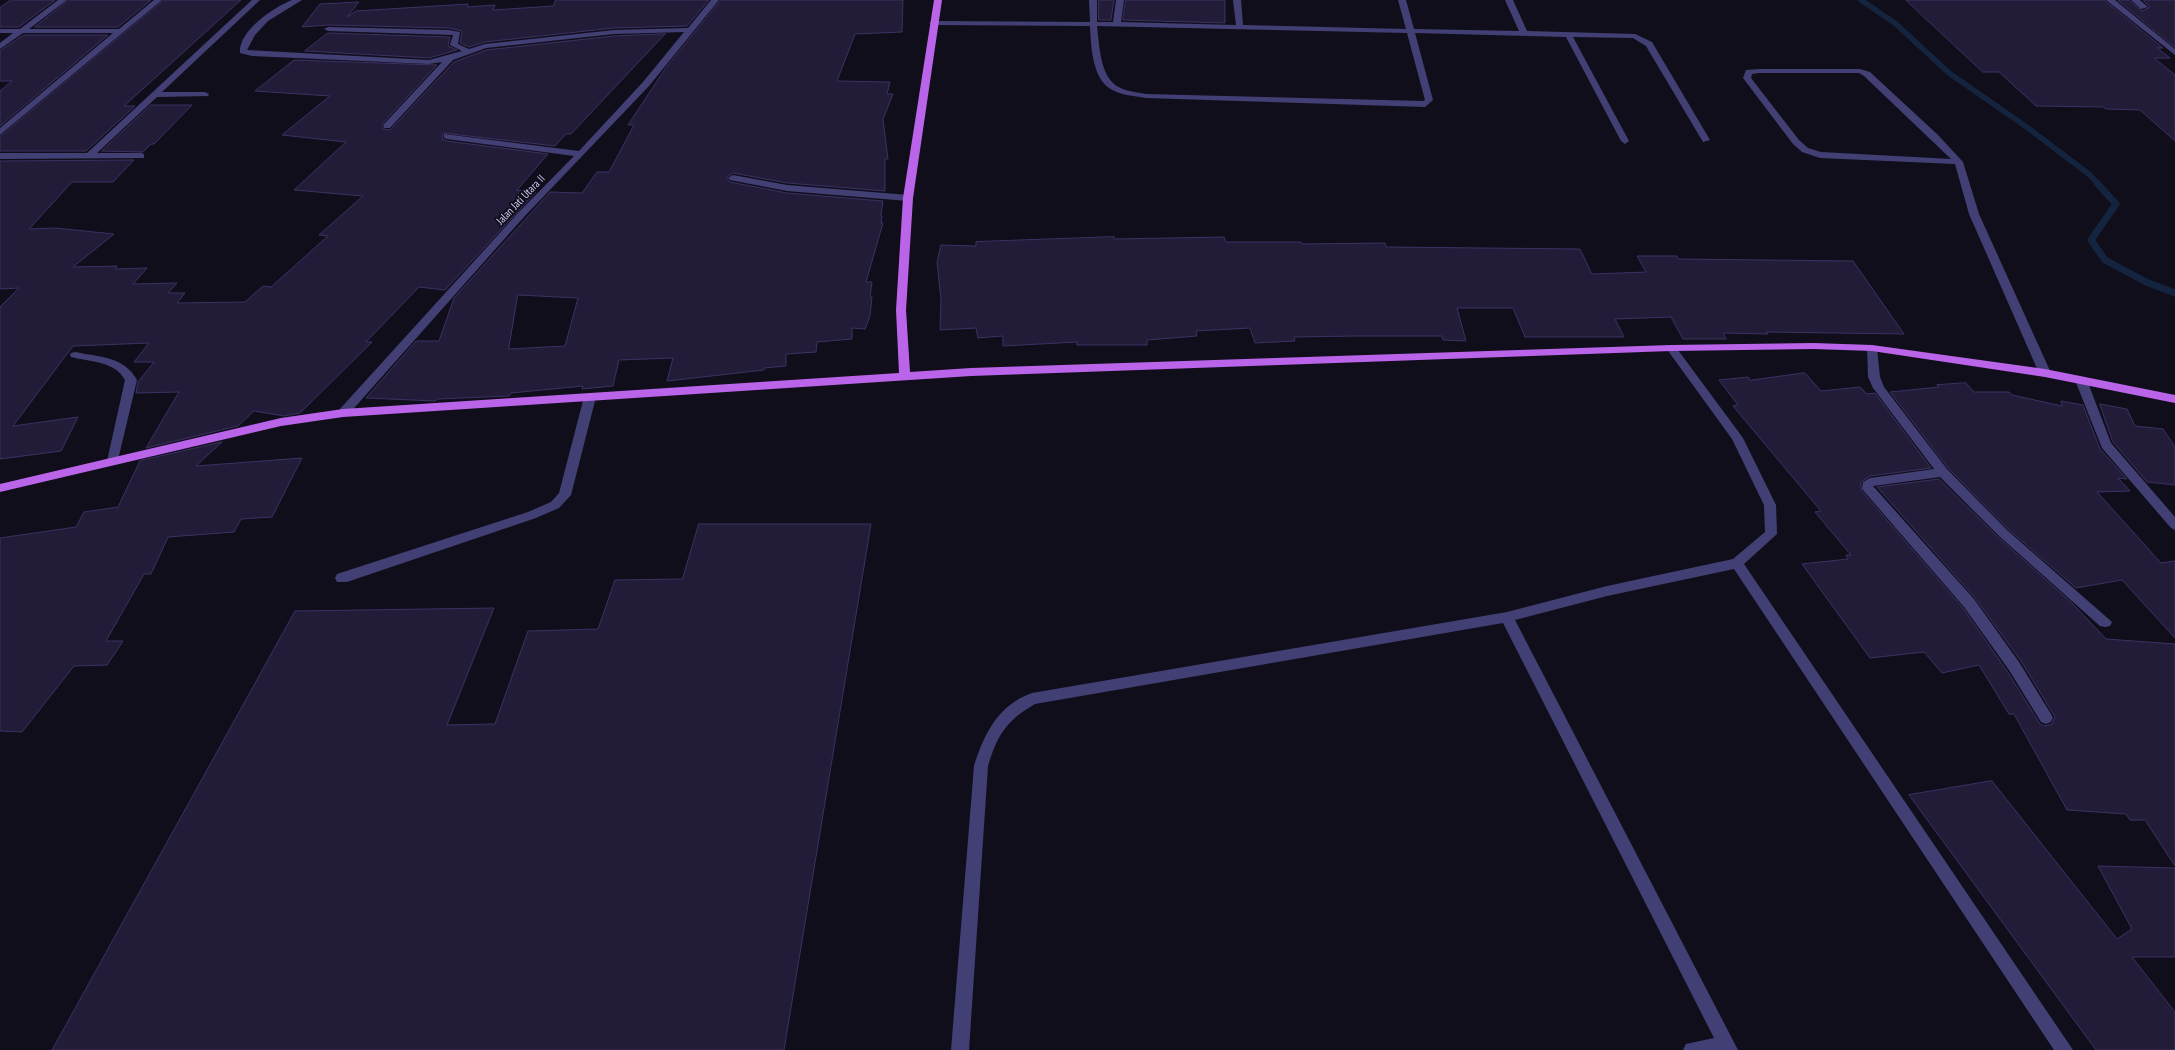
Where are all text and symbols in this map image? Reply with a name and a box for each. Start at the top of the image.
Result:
street label: Jalan Jati Utara II [494,172,548,228]

